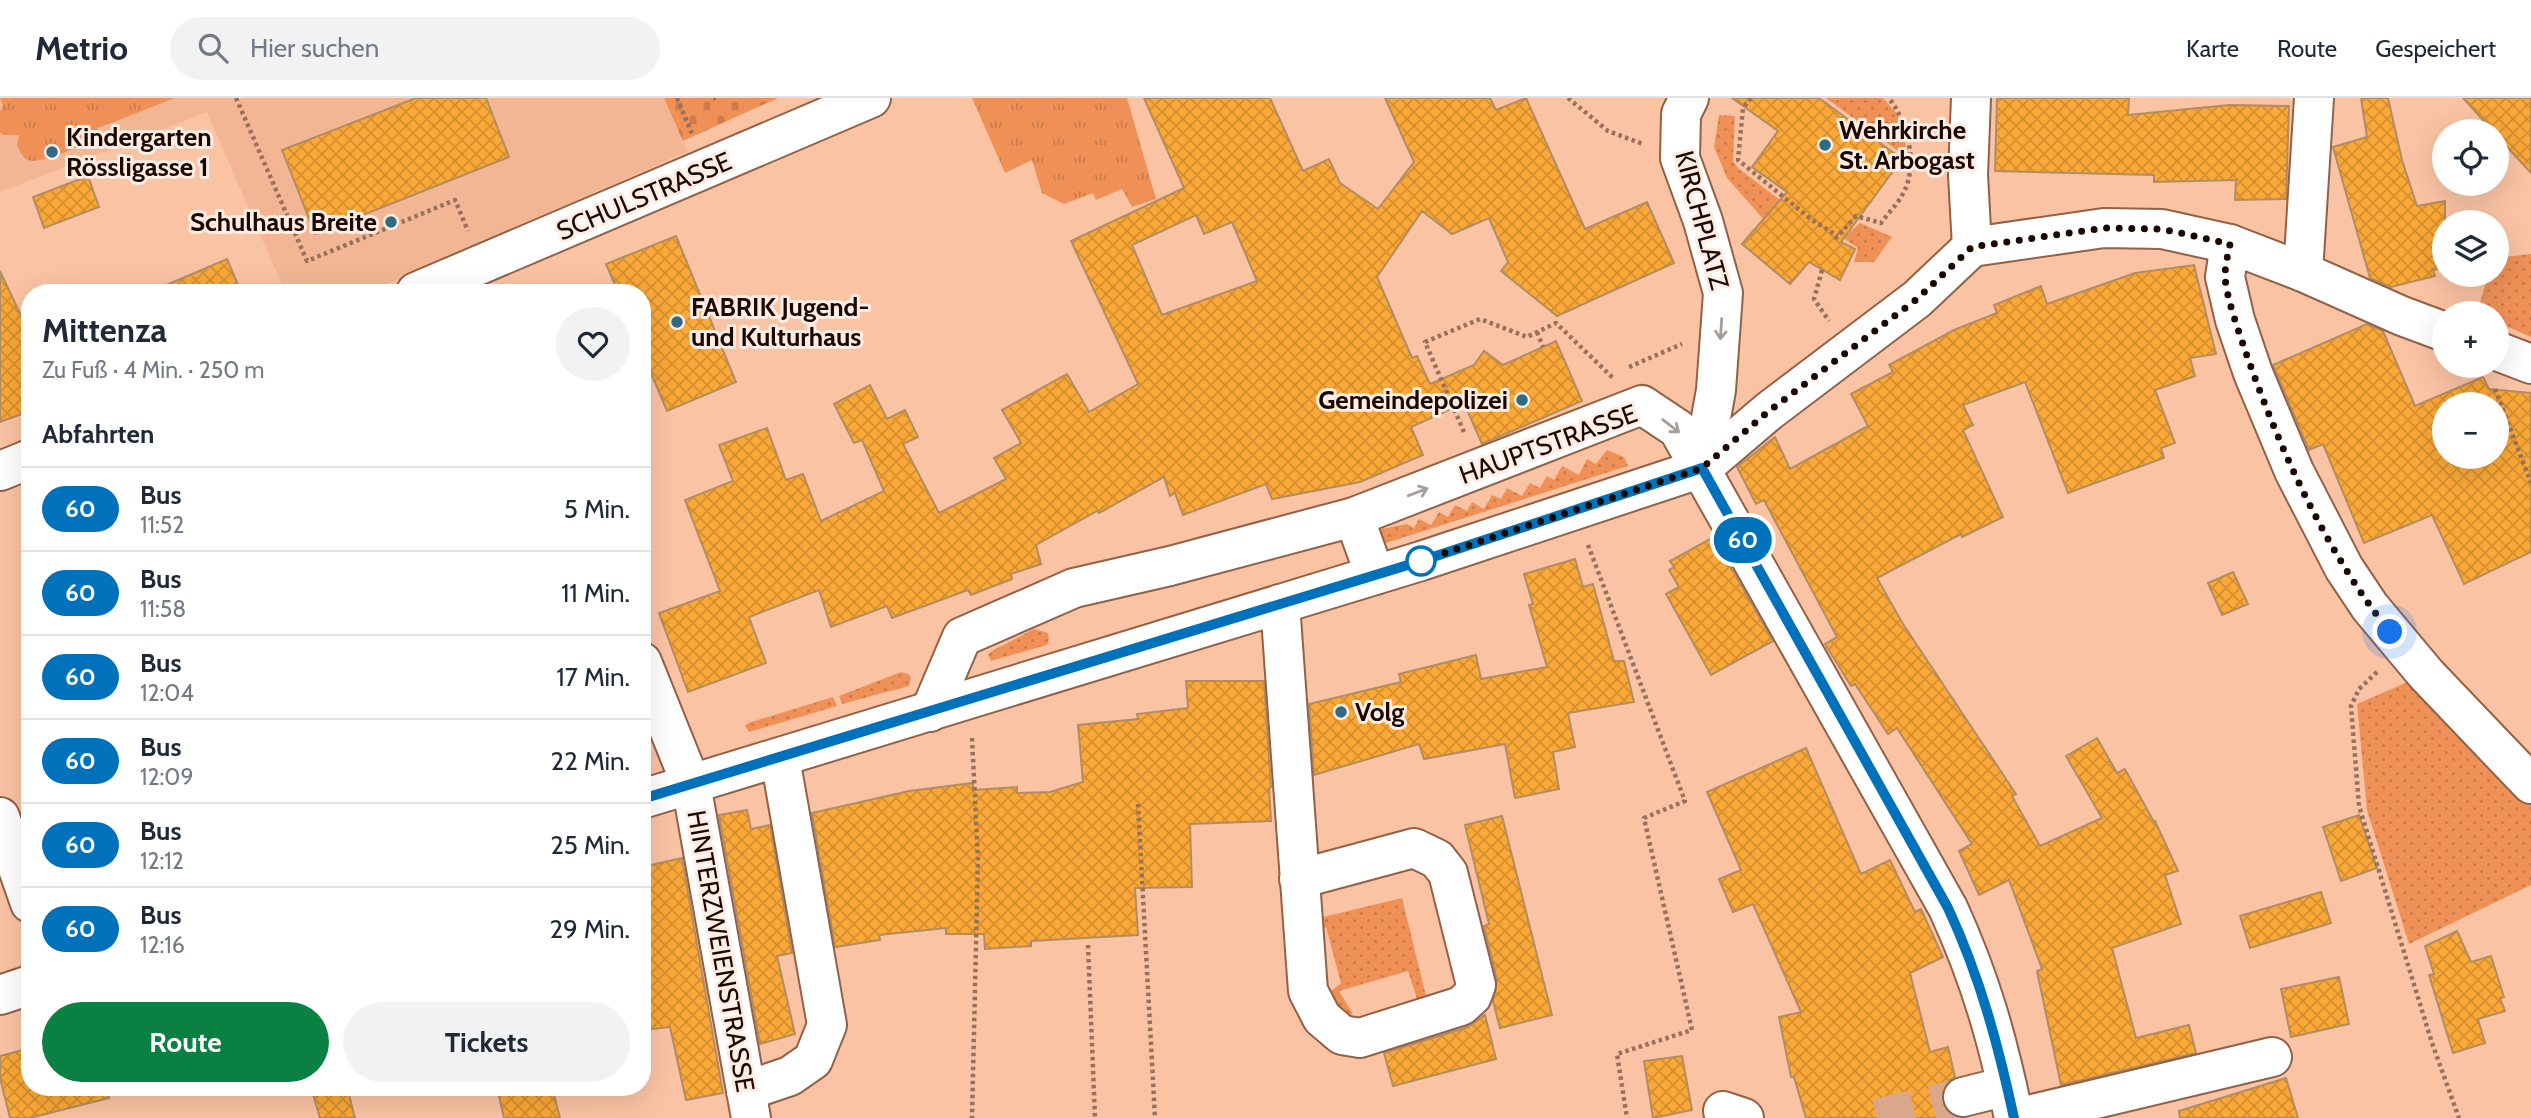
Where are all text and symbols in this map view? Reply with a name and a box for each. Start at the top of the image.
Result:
search box [170,17,660,80]
text: Metrio [35,28,128,68]
icon: search [194,29,232,67]
text: Hier suchen [250,32,379,64]
text: Karte [2186,34,2239,63]
text: Route [2277,34,2337,63]
text: Gespeichert [2375,34,2496,63]
place label: Wehrkirche St. Arbogast [1839,114,1975,176]
map controls [2432,119,2509,469]
button: locate [2432,119,2509,196]
place label: Kindergarten Rössligasse 1 [66,121,212,183]
marker: Wehrkirche St. Arbogast [1817,137,1833,153]
marker: Kindergarten Rössligasse 1 [44,144,60,160]
street label: SCHULSTRASSE [552,145,736,247]
street label: KIRCHPLATZ [1668,147,1736,293]
place label: Schulhaus Breite [190,206,377,238]
button: layers [2432,210,2509,287]
marker: Schulhaus Breite [383,214,399,230]
place label: FABRIK Jugend- und Kulturhaus [691,291,869,353]
button: + [2432,301,2509,378]
button: heart [556,307,630,381]
text: Mittenza [42,310,167,350]
marker: FABRIK Jugend- und Kulturhaus [669,314,685,330]
one-way arrow [1714,318,1727,340]
text: Zu Fuß · 4 Min. · 250 m [42,356,265,384]
place label: Gemeindepolizei [1318,384,1508,416]
marker: Gemeindepolizei [1514,392,1530,408]
button: − [2432,392,2509,469]
street label: HAUPTSTRASSE [1455,397,1641,491]
text: Abfahrten [42,418,154,450]
one-way arrow [1662,418,1680,433]
text: Bus [140,479,181,511]
one-way arrow [1406,485,1428,498]
text: 5 Min. [564,493,630,525]
text: 60 [65,494,96,523]
text: 11:52 [140,511,184,539]
line badge: 60 [1712,517,1774,563]
text: 60 [1728,525,1758,554]
unlabelled marker [1406,546,1436,576]
text: Bus [140,563,181,595]
text: 11 Min. [561,577,630,609]
text: 60 [65,578,96,607]
text: 11:58 [140,595,186,623]
your location [2372,614,2407,649]
text: Bus [140,647,181,679]
text: 17 Min. [556,661,630,693]
text: 60 [65,662,96,691]
text: 12:04 [140,679,194,707]
place label: Volg [1355,696,1404,728]
marker: Volg [1333,704,1349,720]
text: Bus [140,731,181,763]
text: 22 Min. [551,745,630,777]
text: 60 [65,746,96,775]
text: 12:09 [140,763,193,791]
street label: HINTERZWEIENSTRASSE [680,808,762,1094]
text: Bus [140,815,181,847]
text: 25 Min. [550,829,630,861]
text: 60 [65,830,96,859]
text: 12:12 [140,847,184,875]
text: Bus [140,899,181,931]
text: 29 Min. [549,913,630,945]
text: 60 [65,914,96,943]
text: 12:16 [140,931,185,959]
button: Route [42,1002,329,1082]
button: Tickets [343,1002,630,1082]

